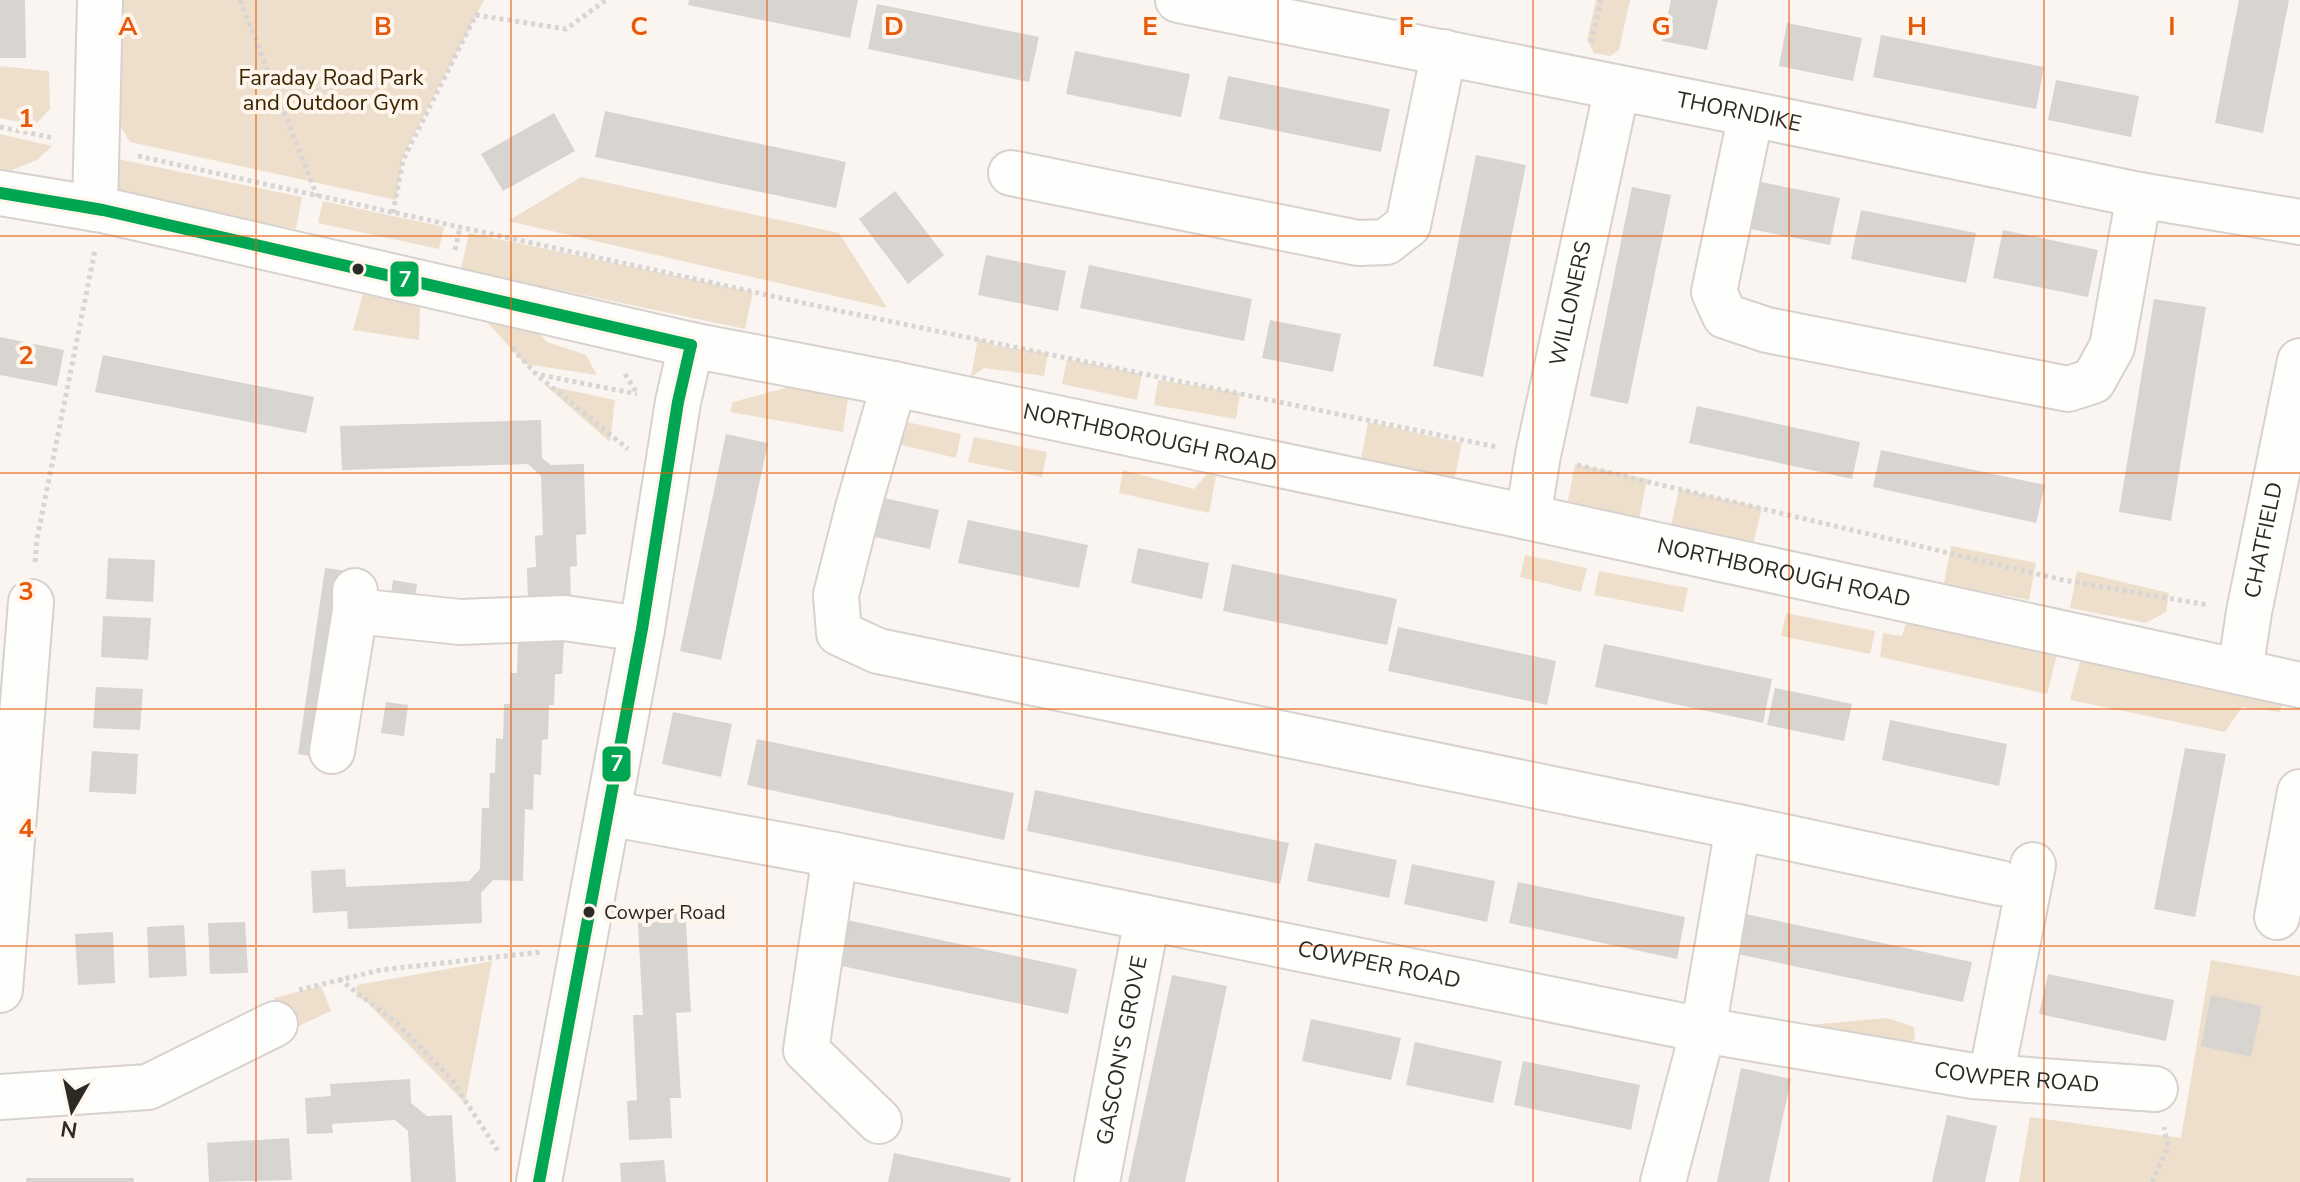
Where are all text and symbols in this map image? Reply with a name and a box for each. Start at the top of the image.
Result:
text: A [118,9,138,44]
text: B [374,9,392,44]
text: C [630,9,648,44]
text: D [884,9,904,44]
text: E [1142,9,1158,44]
text: F [1399,9,1413,44]
text: G [1651,9,1671,44]
text: H [1907,9,1927,44]
text: I [2168,9,2176,44]
park label: Faraday Road Park and Outdoor Gym [239,63,424,118]
street label: THORNDIKE [1674,85,1804,139]
text: 1 [18,101,34,136]
street label: WILLONERS [1543,238,1599,369]
line badge: 7 [389,260,420,298]
unlabelled marker [350,261,366,277]
text: 7 [398,265,412,295]
text: 2 [18,338,34,373]
street label: NORTHBOROUGH ROAD [1020,396,1280,479]
street label: CHATFIELD [2237,479,2290,601]
street label: NORTHBOROUGH ROAD [1654,531,1913,615]
text: 3 [18,574,34,609]
line badge: 7 [601,745,632,783]
text: 7 [610,749,624,779]
text: 4 [18,811,34,846]
place label: Cowper Road [604,899,726,926]
marker: Cowper Road [581,904,597,920]
street label: COWPER ROAD [1295,934,1463,996]
street label: GASCON'S GROVE [1089,953,1155,1148]
street label: COWPER ROAD [1932,1055,2100,1100]
north arrow [32,1070,112,1150]
text: N [59,1113,80,1145]

